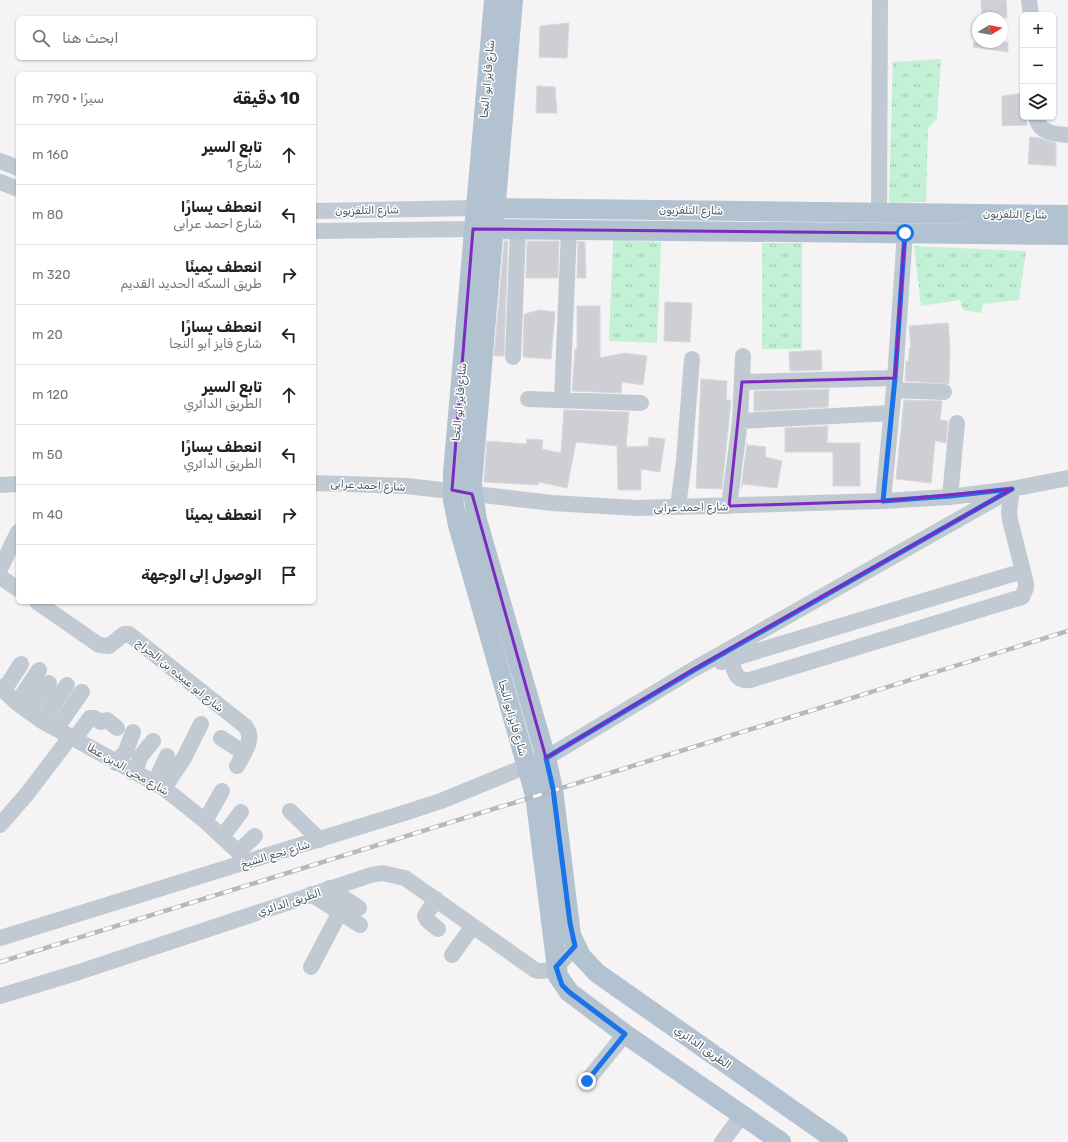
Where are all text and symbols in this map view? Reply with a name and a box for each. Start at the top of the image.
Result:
north arrow [972,12,1008,48]
map controls [1020,12,1056,120]
button: + [1020,12,1056,48]
search box [16,16,316,60]
icon: search [30,27,52,49]
text: ابحث هنا [62,29,119,47]
street label: شارع فايز ابو النجا [478,39,499,119]
button: − [1020,48,1056,84]
button: layers [1020,84,1056,120]
text: 10 دقيقة [233,88,300,108]
text: سيرًا · 790 m [32,91,104,106]
text: تابع السير [202,138,262,156]
icon: ahead [278,144,300,166]
text: 160 m [32,147,68,162]
text: شارع 1 [227,156,262,171]
text: انعطف يسارًا [181,198,262,216]
street label: شارع التلفزيون [335,203,399,220]
street label: شارع التلفزيون [659,203,723,220]
icon: left [278,204,300,226]
text: 80 m [32,207,63,222]
street label: شارع التلفزيون [983,207,1047,224]
text: شارع احمد عرابى [173,216,262,231]
route start [896,224,914,242]
text: انعطف يمينًا [185,258,262,276]
icon: right [278,264,300,286]
text: 320 m [32,267,70,282]
text: طريق السكه الحديد القديم [121,276,262,291]
text: انعطف يسارًا [181,318,262,336]
icon: left [278,324,300,346]
text: 20 m [32,327,63,342]
text: شارع فايز ابو النجا [169,336,262,351]
street label: شارع فايز ابو النجا [450,362,471,442]
text: تابع السير [202,378,262,396]
icon: ahead [278,384,300,406]
text: 120 m [32,387,68,402]
text: الطريق الدائري [183,396,262,411]
text: انعطف يسارًا [181,438,262,456]
icon: left [278,444,300,466]
text: 50 m [32,447,63,462]
text: الطريق الدائري [183,456,262,471]
street label: شارع احمد عرابى [330,477,406,496]
street label: شارع احمد عرابى [653,500,729,517]
icon: right [278,504,300,526]
text: انعطف يمينًا [185,506,262,524]
text: 40 m [32,507,63,522]
icon: arrive [278,564,300,586]
text: الوصول إلى الوجهة [141,566,262,584]
street label: شارع ابو عبيده بن الجراح [132,636,226,716]
street label: شارع فايز ابو النجا [494,679,530,758]
street label: شارع محى الدين عطا [83,741,171,800]
street label: شارع نجع الشيخ [239,838,312,873]
street label: الطريق الدائري [256,886,323,920]
street label: الطريق الدائري [671,1023,734,1073]
route end [578,1072,596,1090]

